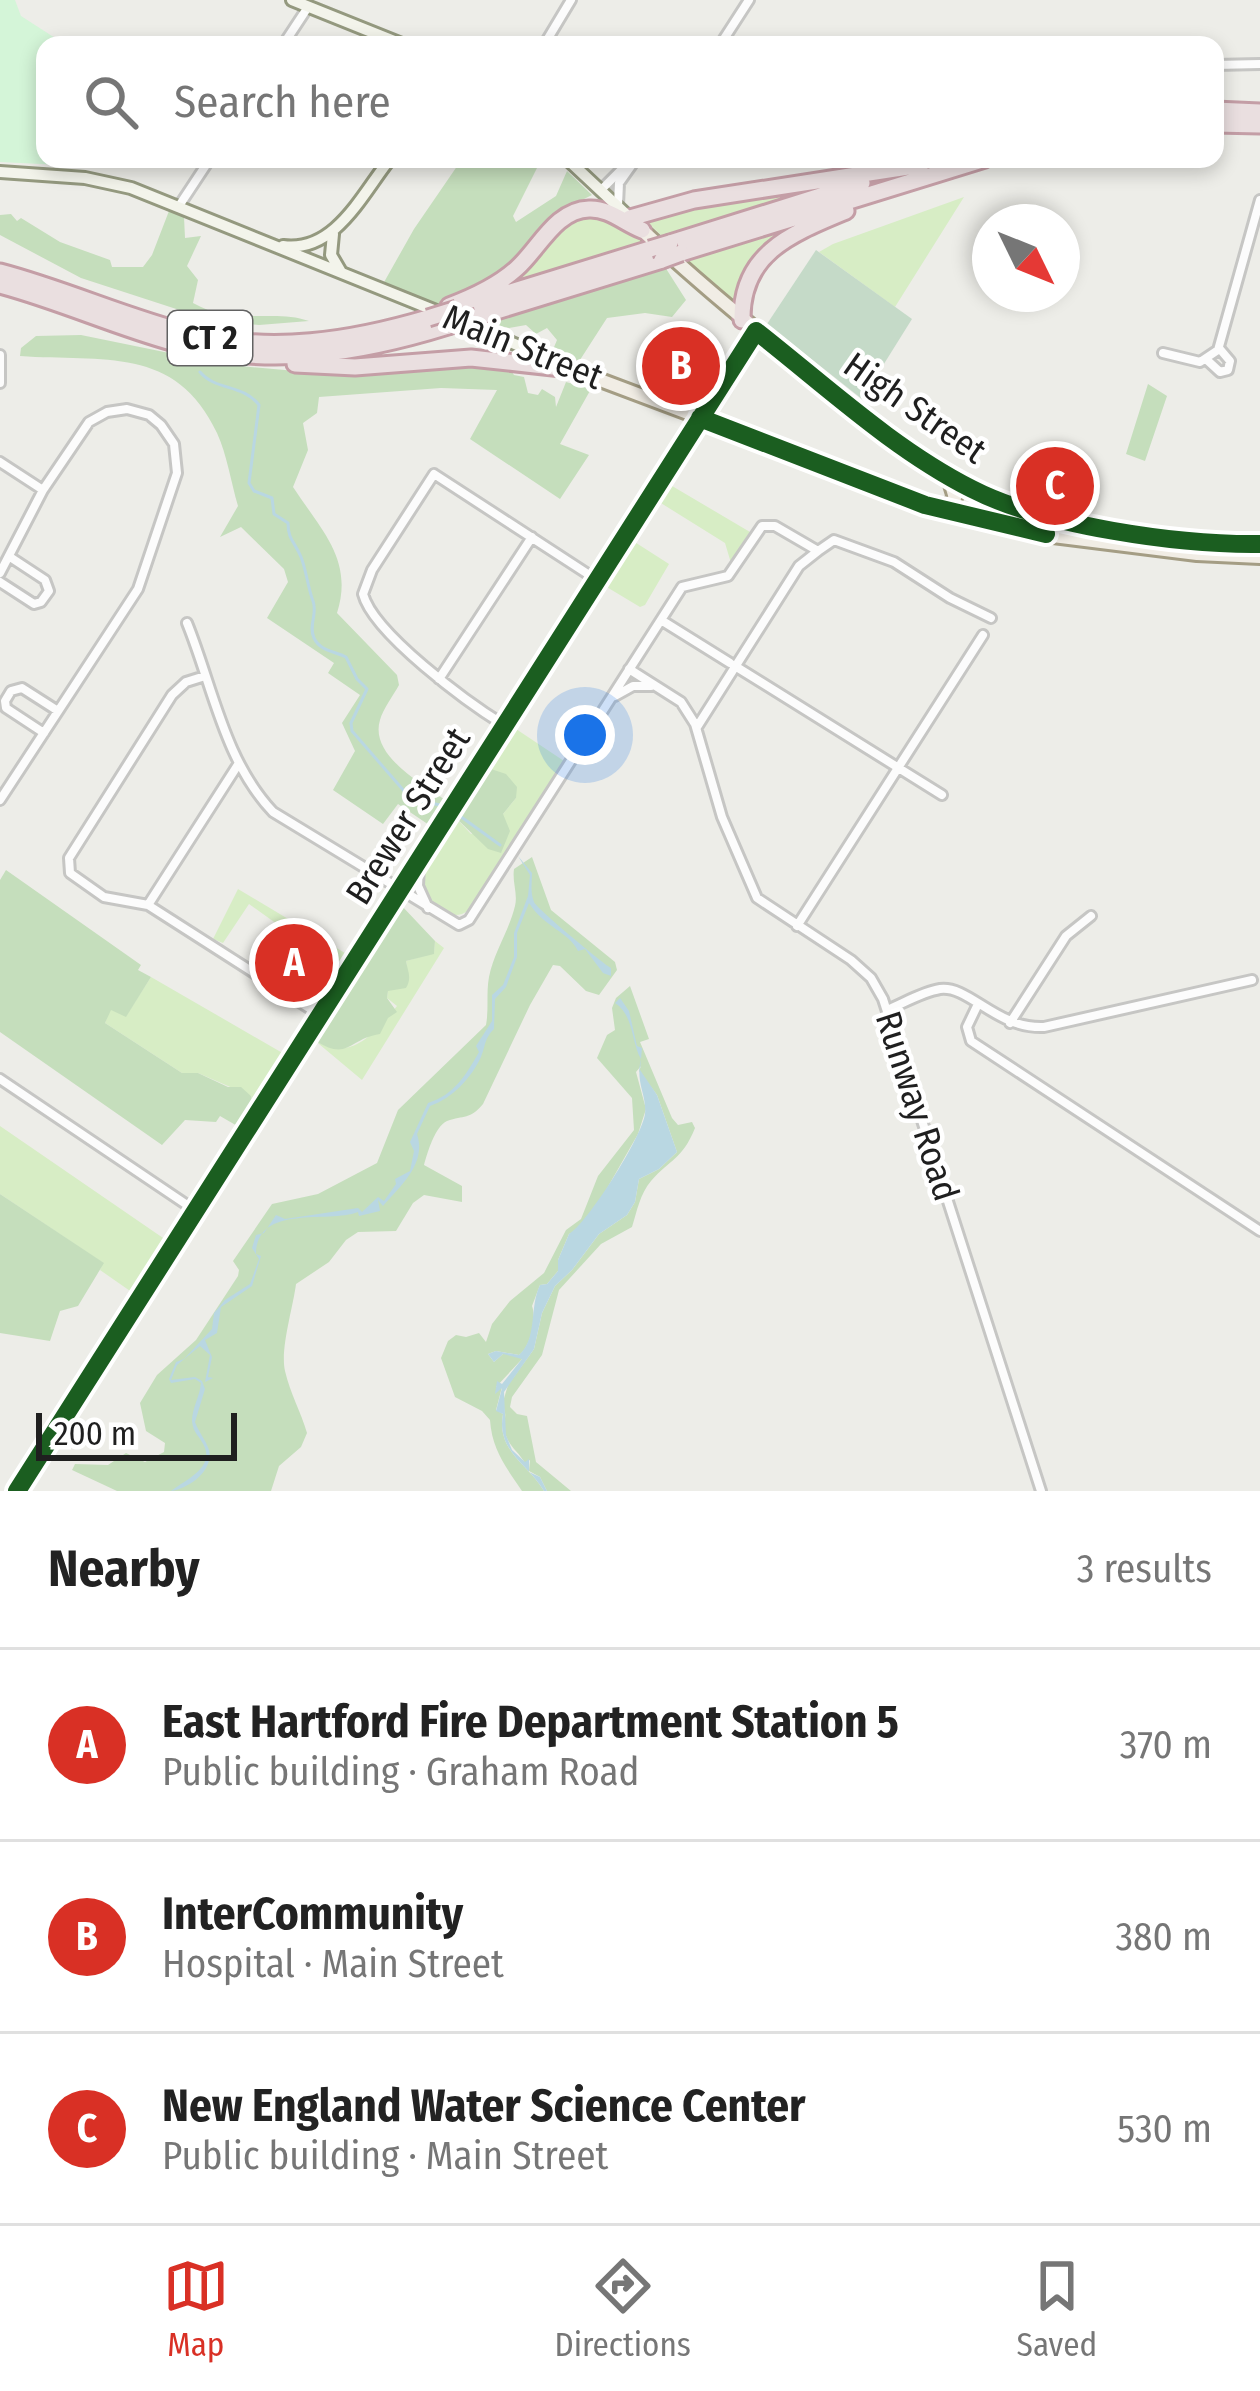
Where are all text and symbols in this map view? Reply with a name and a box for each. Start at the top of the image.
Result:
search box [36,36,1224,168]
icon: search [78,69,144,135]
text: Search here [174,75,391,129]
north arrow [972,204,1080,312]
street label: Main Street [437,295,609,399]
road number: CT 2 [168,311,252,365]
pin: B [642,321,720,411]
street label: High Street [835,343,995,473]
pin: C [1016,441,1094,531]
your location [555,705,615,765]
street label: Brewer Street [336,719,480,912]
pin: A [255,918,333,1008]
street label: Runway Road [866,1006,968,1206]
scale bar [36,1407,237,1460]
text: 200 m [54,1414,136,1454]
text: Nearby [48,1538,200,1600]
text: 3 results [1077,1546,1212,1592]
text: East Hartford Fire Department Station 5 [162,1695,899,1749]
text: A [76,1722,98,1768]
text: 370 m [1120,1722,1212,1768]
text: Public building · Graham Road [162,1749,639,1795]
text: InterCommunity [162,1887,463,1941]
text: B [76,1914,98,1960]
text: 380 m [1115,1914,1212,1960]
text: Hospital · Main Street [162,1941,504,1987]
text: New England Water Science Center [162,2079,806,2133]
text: C [77,2106,97,2152]
text: 530 m [1117,2106,1212,2152]
text: Public building · Main Street [162,2133,608,2179]
tab: Map [163,2253,229,2365]
tab: Directions [554,2253,691,2365]
tab: Saved [1017,2253,1097,2365]

